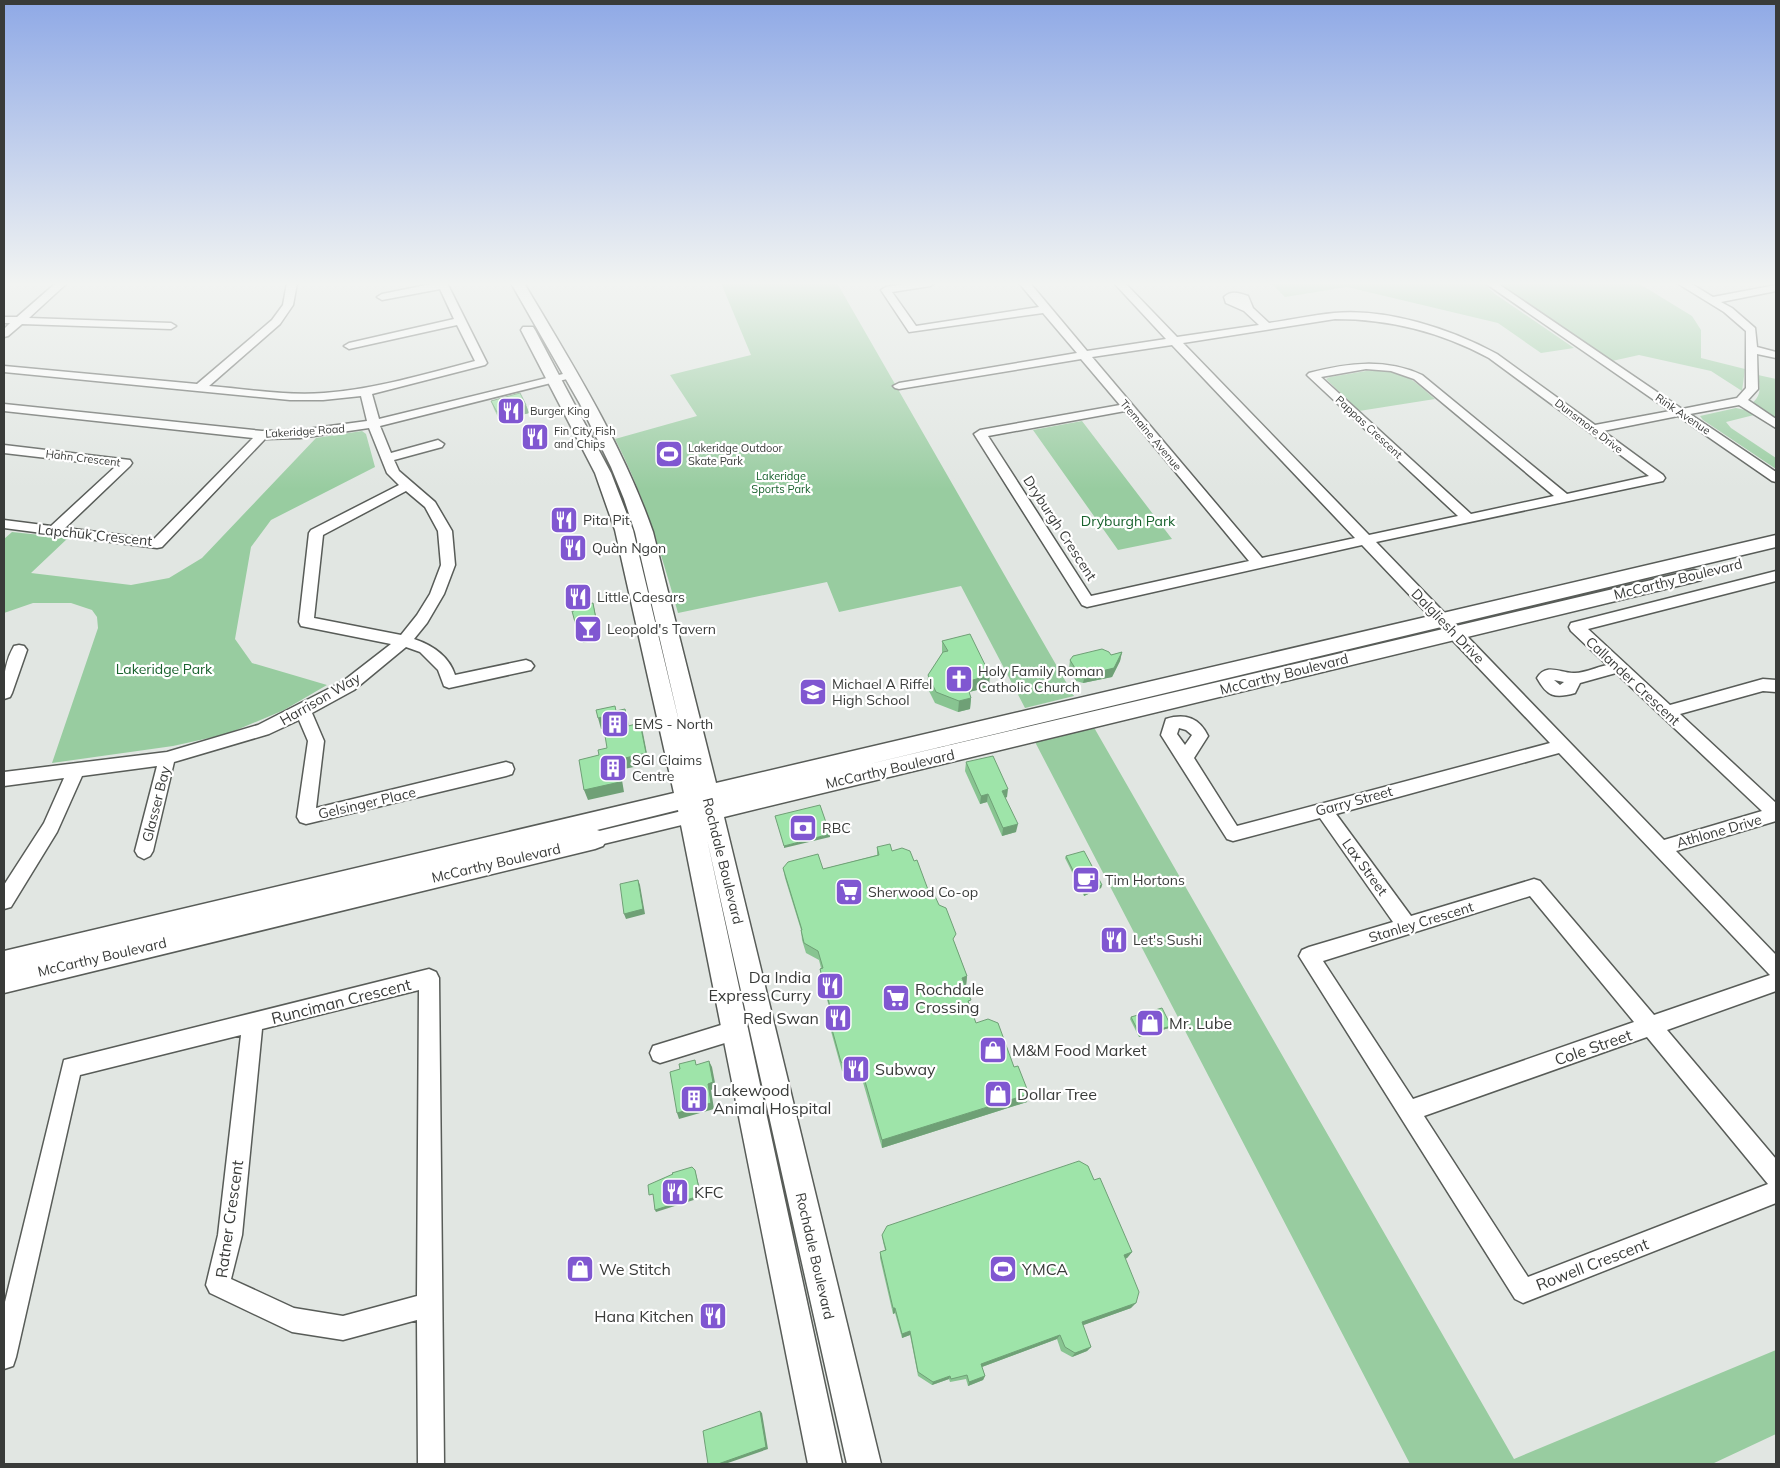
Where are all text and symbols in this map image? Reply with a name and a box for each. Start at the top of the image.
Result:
street label: Rink Avenue [1653,390,1713,438]
street label: Pappas Crescent [1333,393,1405,462]
restaurant icon: Burger King [496,396,526,426]
street label: Dunsmore Drive [1552,396,1626,456]
street label: Tremaine Avenue [1117,397,1185,473]
place label: Burger King [530,404,590,418]
street label: Lakeridge Road [265,421,345,441]
restaurant icon: Fin City Fish and Chips [520,422,550,452]
place label: Fin City Fish and Chips [554,424,616,451]
sports icon: Lakeridge Outdoor Skate Park [654,439,684,469]
place label: Lakeridge Outdoor Skate Park [688,441,783,468]
street label: Hahn Crescent [45,446,121,470]
park label: Lakeridge Sports Park [751,469,811,496]
street label: Dryburgh Crescent [1019,472,1101,584]
restaurant icon: Pita Pit [549,505,579,535]
place label: Pita Pit [583,511,630,529]
park label: Dryburgh Park [1081,512,1176,530]
street label: Lapchuk Crescent [37,520,153,550]
restaurant icon: Quàn Ngon [558,533,588,563]
place label: Quàn Ngon [592,539,666,557]
street label: McCarthy Boulevard [1612,554,1744,604]
restaurant icon: Little Caesars [563,582,593,612]
street label: Dalgliesh Drive [1408,585,1488,667]
place label: Little Caesars [597,588,685,606]
bar icon: Leopold's Tavern [573,614,603,644]
place label: Leopold's Tavern [607,620,716,638]
street label: Callander Crescent [1582,633,1684,729]
street label: McCarthy Boulevard [1218,649,1350,699]
park label: Lakeridge Park [116,660,213,678]
place label: Holy Family Roman Catholic Church [978,662,1104,696]
church icon: Holy Family Roman Catholic Church [944,664,974,694]
street label: Harrison Way [277,668,364,729]
place label: Michael A Riffel High School [832,675,932,709]
school or university icon: Michael A Riffel High School [798,677,828,707]
building icon: EMS - North [600,709,630,739]
place label: EMS - North [634,715,713,733]
street label: McCarthy Boulevard [824,745,956,793]
place label: SGI Claims Centre [632,751,702,785]
building icon: SGI Claims Centre [598,753,628,783]
street label: Glasser Bay [138,764,174,844]
street label: Garry Street [1314,782,1395,820]
street label: Gelsinger Place [316,783,418,823]
street label: Rochdale Boulevard [699,796,747,926]
street label: Athlone Drive [1674,810,1764,852]
bank icon: RBC [788,813,818,843]
place label: RBC [822,819,851,837]
street label: Lax Street [1338,835,1392,899]
street label: McCarthy Boulevard [430,839,562,887]
cafe icon: Tim Hortons [1071,865,1101,895]
place label: Tim Hortons [1105,871,1185,889]
supermarket icon: Sherwood Co-op [834,877,864,907]
place label: Sherwood Co-op [868,883,978,901]
street label: Stanley Crescent [1366,897,1476,947]
restaurant icon: Let's Sushi [1099,925,1129,955]
place label: Let's Sushi [1133,931,1202,949]
street label: McCarthy Boulevard [36,933,168,981]
place label: Da India Express Curry [708,967,811,1005]
restaurant icon: Da India Express Curry [815,971,845,1001]
street label: Runciman Crescent [269,974,413,1028]
place label: Rochdale Crossing [915,979,984,1017]
supermarket icon: Rochdale Crossing [881,983,911,1013]
restaurant icon: Red Swan [823,1003,853,1033]
place label: Red Swan [743,1008,819,1028]
shop icon: Mr. Lube [1135,1008,1165,1038]
place label: Mr. Lube [1169,1013,1232,1033]
street label: Cole Street [1552,1024,1635,1070]
shop icon: M&M Food Market [978,1035,1008,1065]
place label: M&M Food Market [1012,1040,1147,1060]
restaurant icon: Subway [841,1054,871,1084]
place label: Subway [875,1059,936,1079]
shop icon: Dollar Tree [983,1079,1013,1109]
place label: Lakewood Animal Hospital [713,1080,831,1118]
building icon: Lakewood Animal Hospital [679,1084,709,1114]
place label: Dollar Tree [1017,1084,1097,1104]
street label: Ratner Crescent [211,1158,247,1279]
restaurant icon: KFC [660,1177,690,1207]
place label: KFC [694,1182,724,1202]
street label: Rochdale Boulevard [792,1191,838,1321]
street label: Rowell Crescent [1533,1233,1651,1295]
shop icon: We Stitch [565,1254,595,1284]
sports icon: YMCA [988,1254,1018,1284]
place label: We Stitch [599,1259,671,1279]
place label: YMCA [1021,1259,1068,1279]
restaurant icon: Hana Kitchen [698,1301,728,1331]
place label: Hana Kitchen [594,1306,694,1326]

